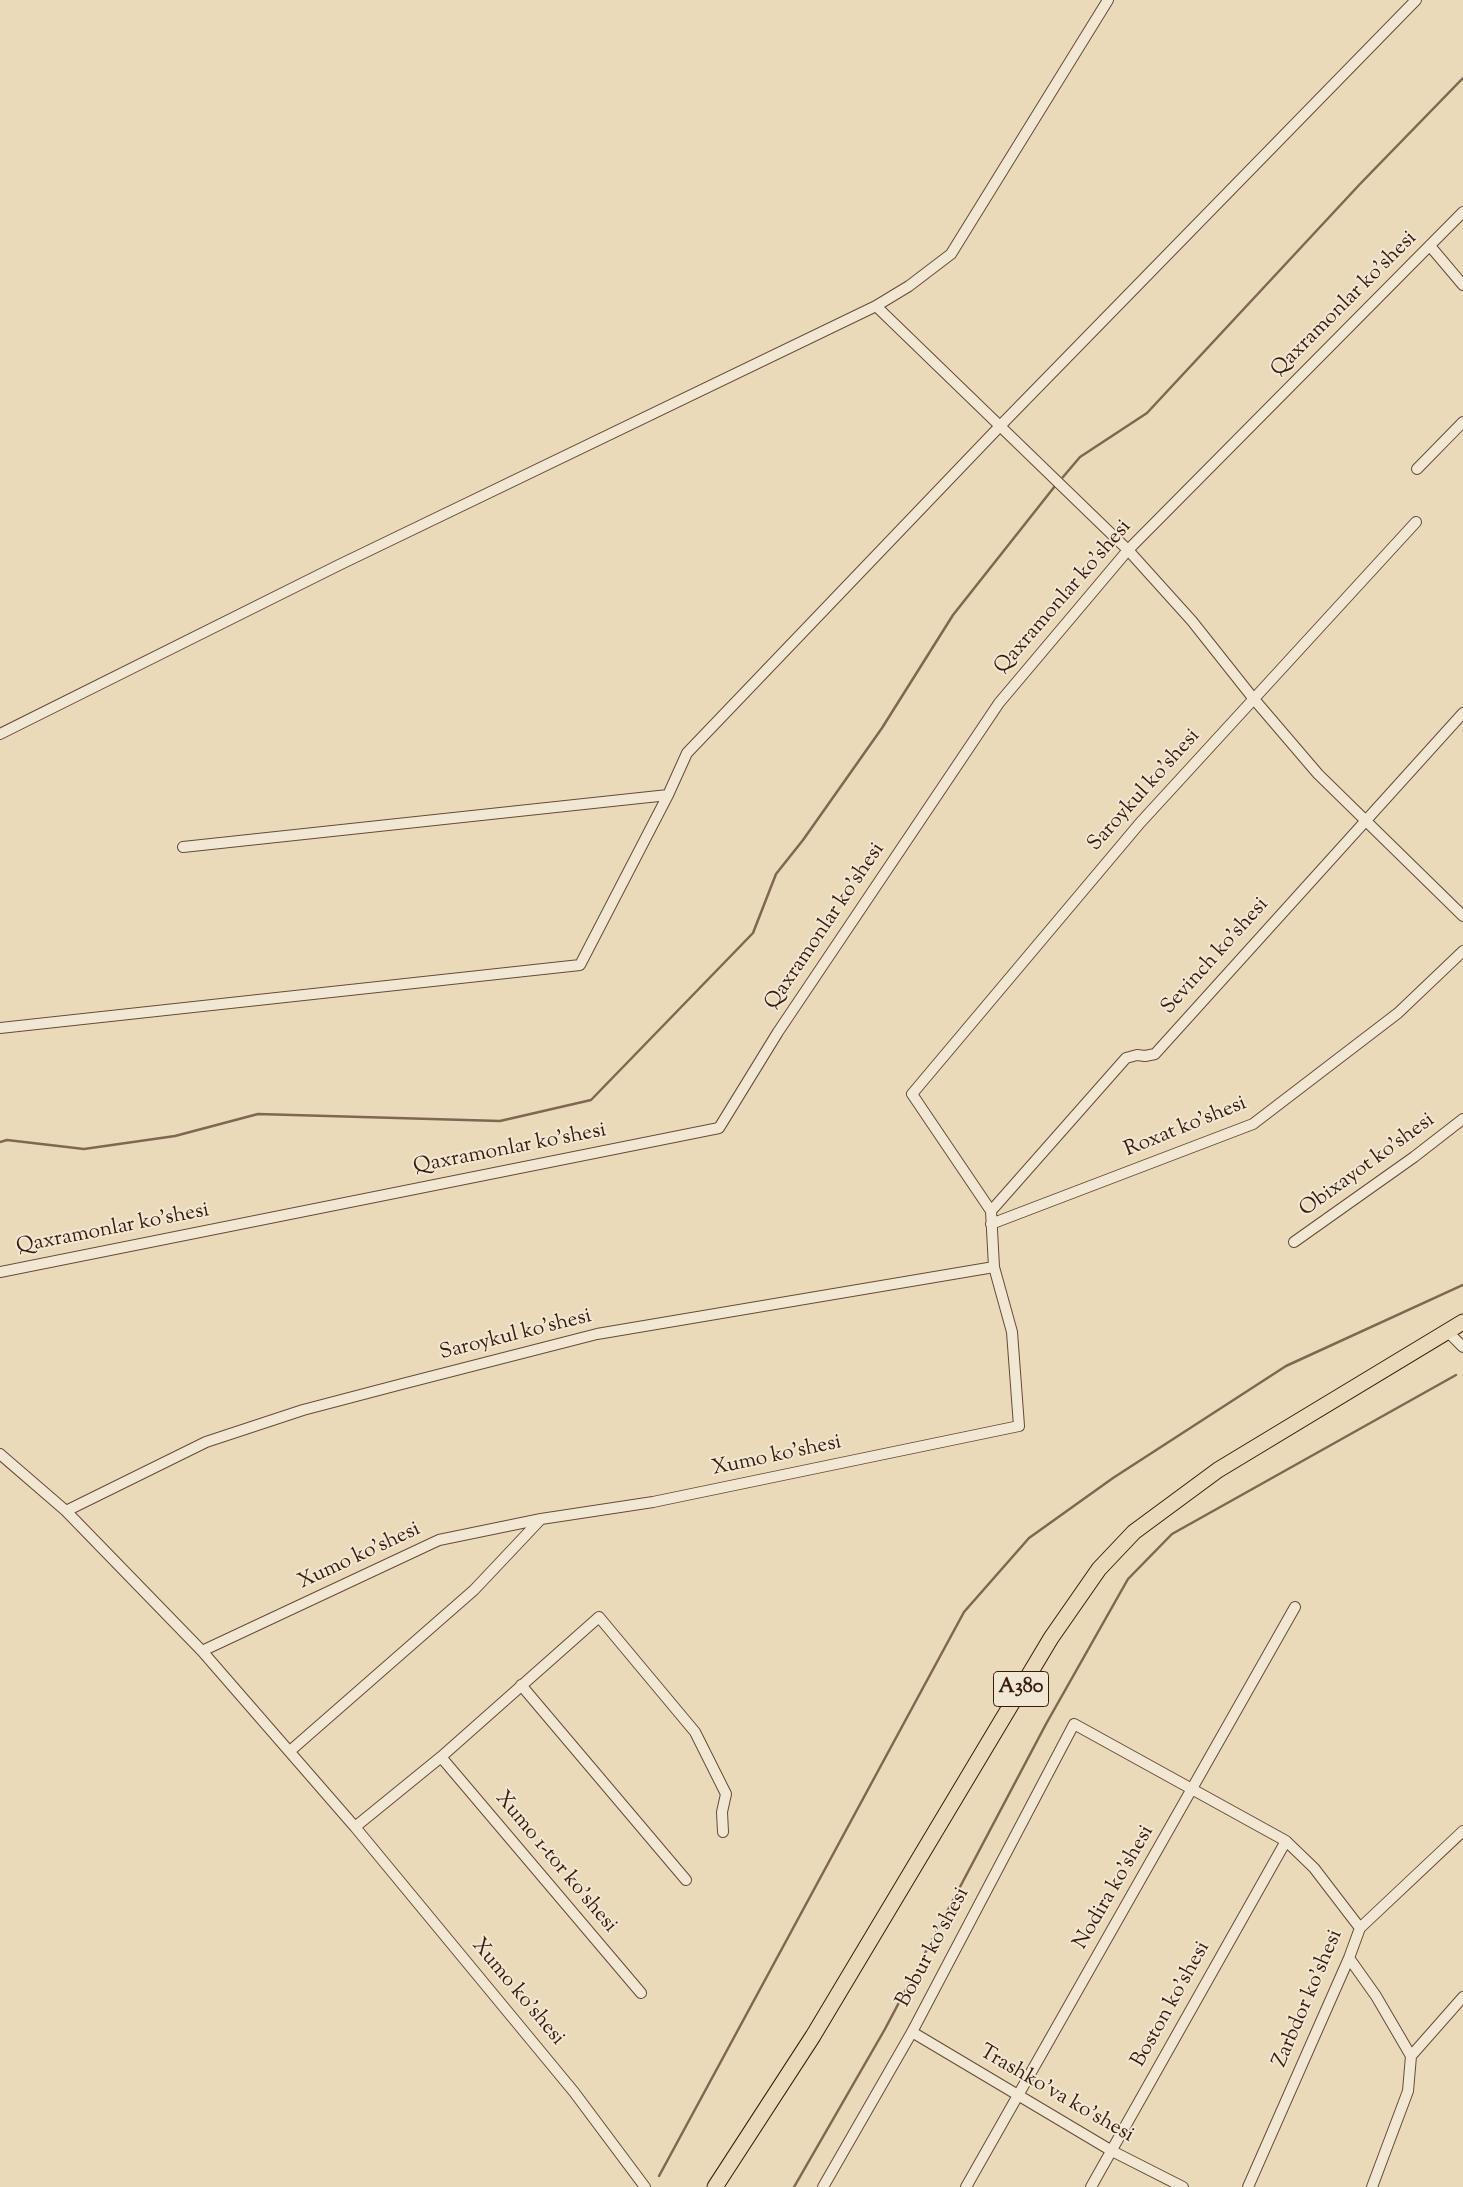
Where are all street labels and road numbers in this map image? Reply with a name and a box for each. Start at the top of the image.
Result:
street label: Qaxramonlar ko'shesi [1267,227,1423,383]
street label: Qaxramonlar ko'shesi [990,516,1138,680]
street label: Saroykul ko'shesi [1084,725,1206,857]
street label: Qaxramonlar ko'shesi [761,839,891,1015]
street label: Sevinch ko'shesi [1157,893,1275,1021]
street label: Roxat ko'shesi [1121,1092,1251,1164]
street label: Obixayot ko'shesi [1296,1109,1440,1223]
street label: Qaxramonlar ko'shesi [411,1119,609,1181]
street label: Qaxramonlar ko'shesi [14,1199,212,1261]
street label: Saroykul ko'shesi [437,1305,595,1367]
street label: Xumo ko'shesi [710,1431,844,1483]
street label: Xumo ko'shesi [295,1518,425,1596]
road number: A380 [994,1672,1048,1706]
street label: Xumo 1-tor ko'shesi [489,1787,621,1939]
street label: Nodira ko'shesi [1069,1822,1161,1954]
street label: Bobur ko'shesi [892,1884,976,2012]
street label: Zarbdor ko'shesi [1269,1926,1349,2072]
street label: Xumo ko'shesi [465,1935,569,2051]
street label: Boston ko'shesi [1127,1938,1217,2072]
street label: Trashko'va ko'shesi [974,2041,1138,2149]

